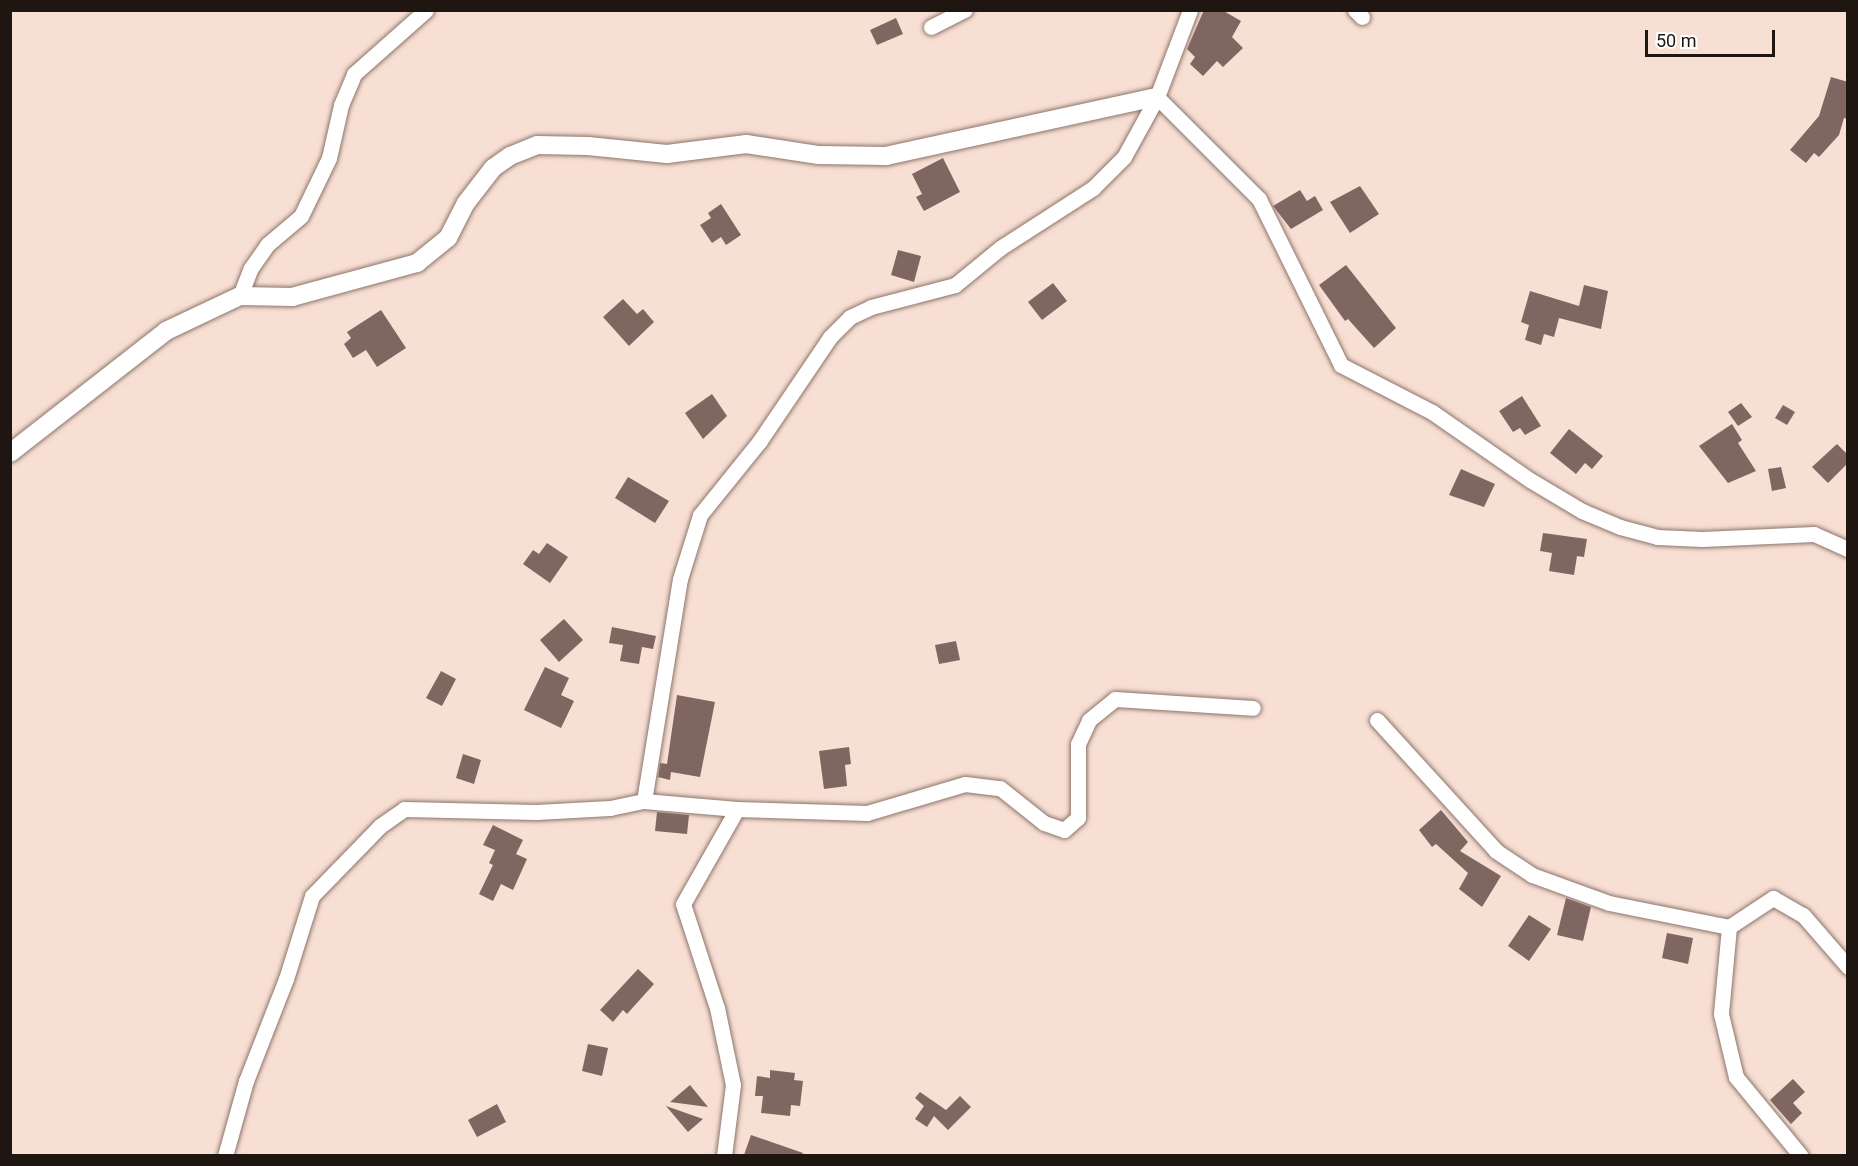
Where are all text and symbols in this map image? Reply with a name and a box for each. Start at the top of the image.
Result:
scale bar [1648,18,1778,56]
text: 50 m [1656,30,1696,51]

